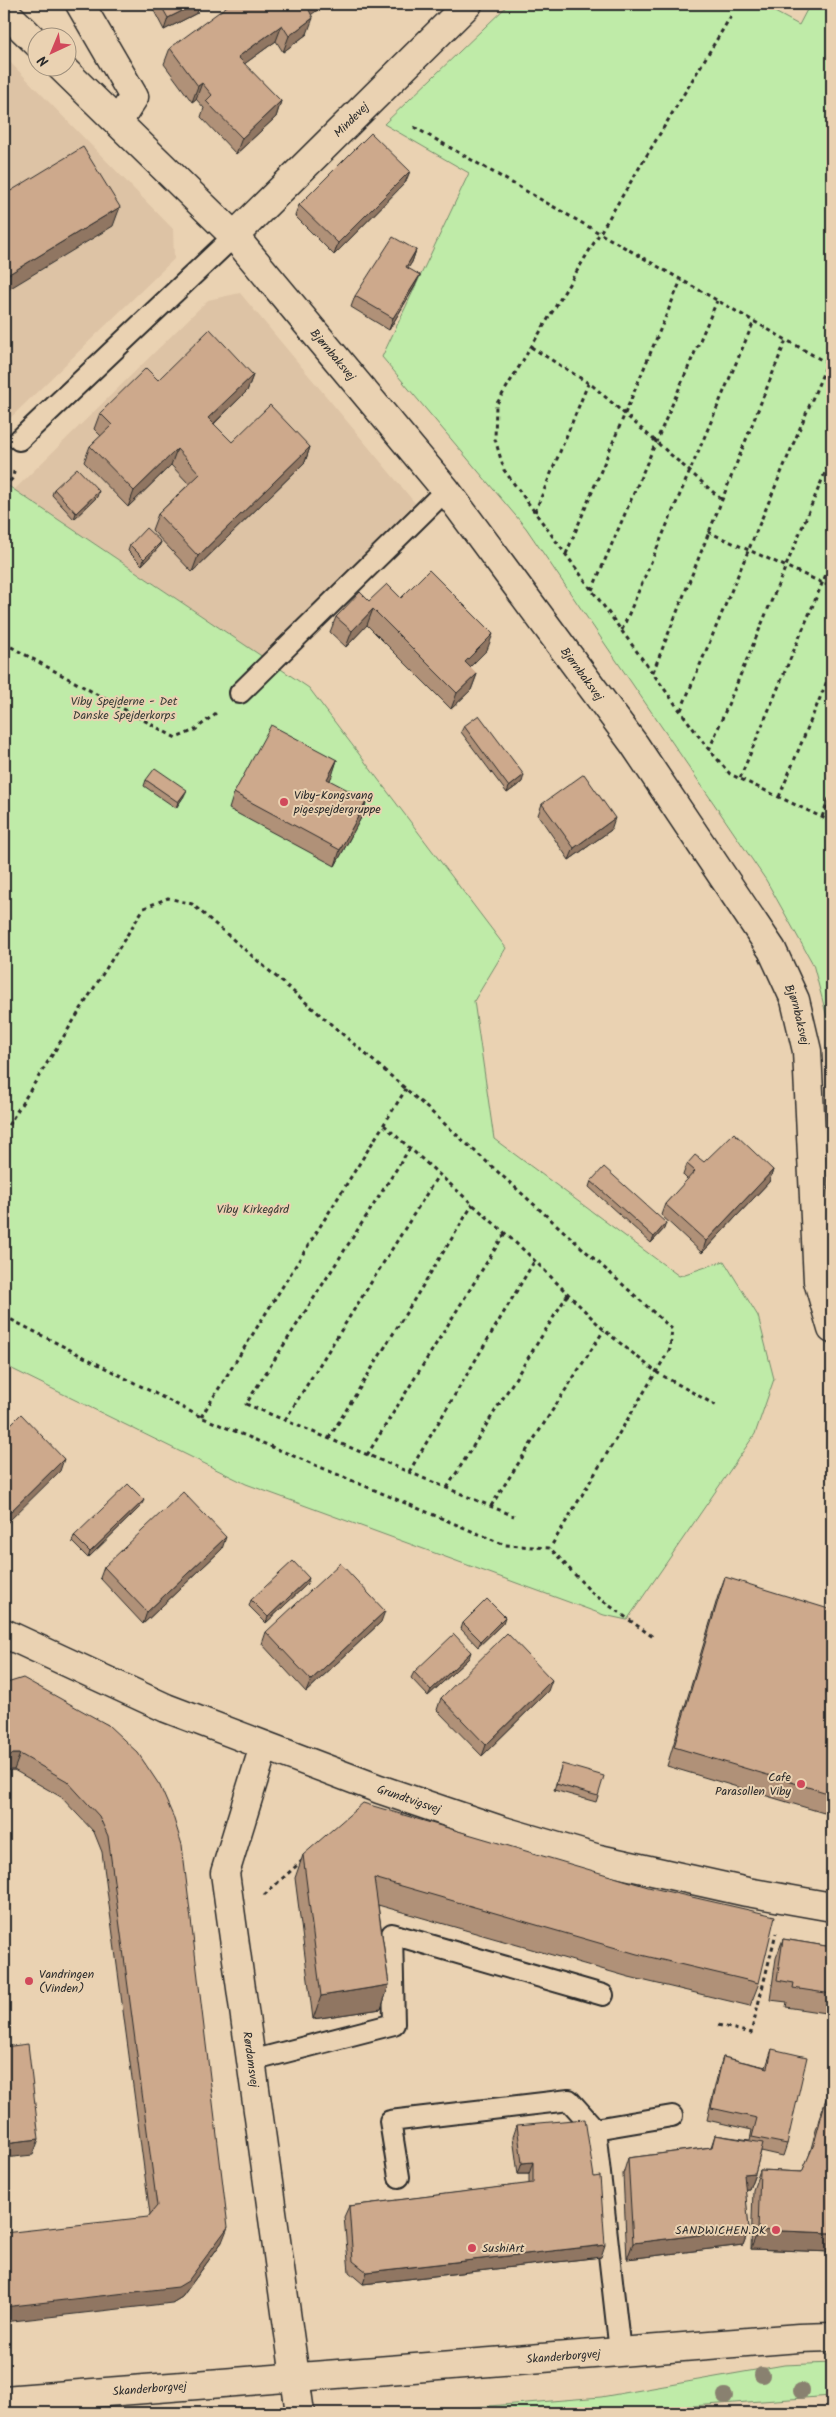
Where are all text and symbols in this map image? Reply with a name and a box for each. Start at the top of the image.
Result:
north arrow [28,28,78,78]
text: N [33,50,54,72]
street label: Mindevej [329,97,374,142]
street label: Bjørnbaksvej [306,324,361,386]
street label: Bjørnbaksvej [556,643,609,706]
park label: Viby Spejderne - Det Danske Spejderkorps [71,692,178,725]
place label: Viby-Kongsvang pigespejdergruppe [293,786,381,819]
marker: Viby-Kongsvang pigespejdergruppe [278,796,290,808]
street label: Bjørnbaksvej [779,981,815,1048]
park label: Viby Kirkegård [217,1200,290,1219]
place label: Cafe Parasollen Viby [715,1768,792,1801]
marker: Cafe Parasollen Viby [795,1778,807,1790]
street label: Grundtvigsvej [374,1779,444,1819]
place label: Vandringen (Vinden) [39,1965,94,1998]
marker: Vandringen (Vinden) [23,1975,35,1987]
street label: Rørdamsvej [238,2030,264,2090]
place label: SANDWICHEN.DK [675,2221,767,2240]
marker: SANDWICHEN.DK [770,2224,782,2236]
place label: SushiArt [482,2239,525,2258]
marker: SushiArt [466,2242,478,2254]
street label: Skanderborgvej [525,2344,602,2369]
street label: Skanderborgvej [112,2376,188,2401]

